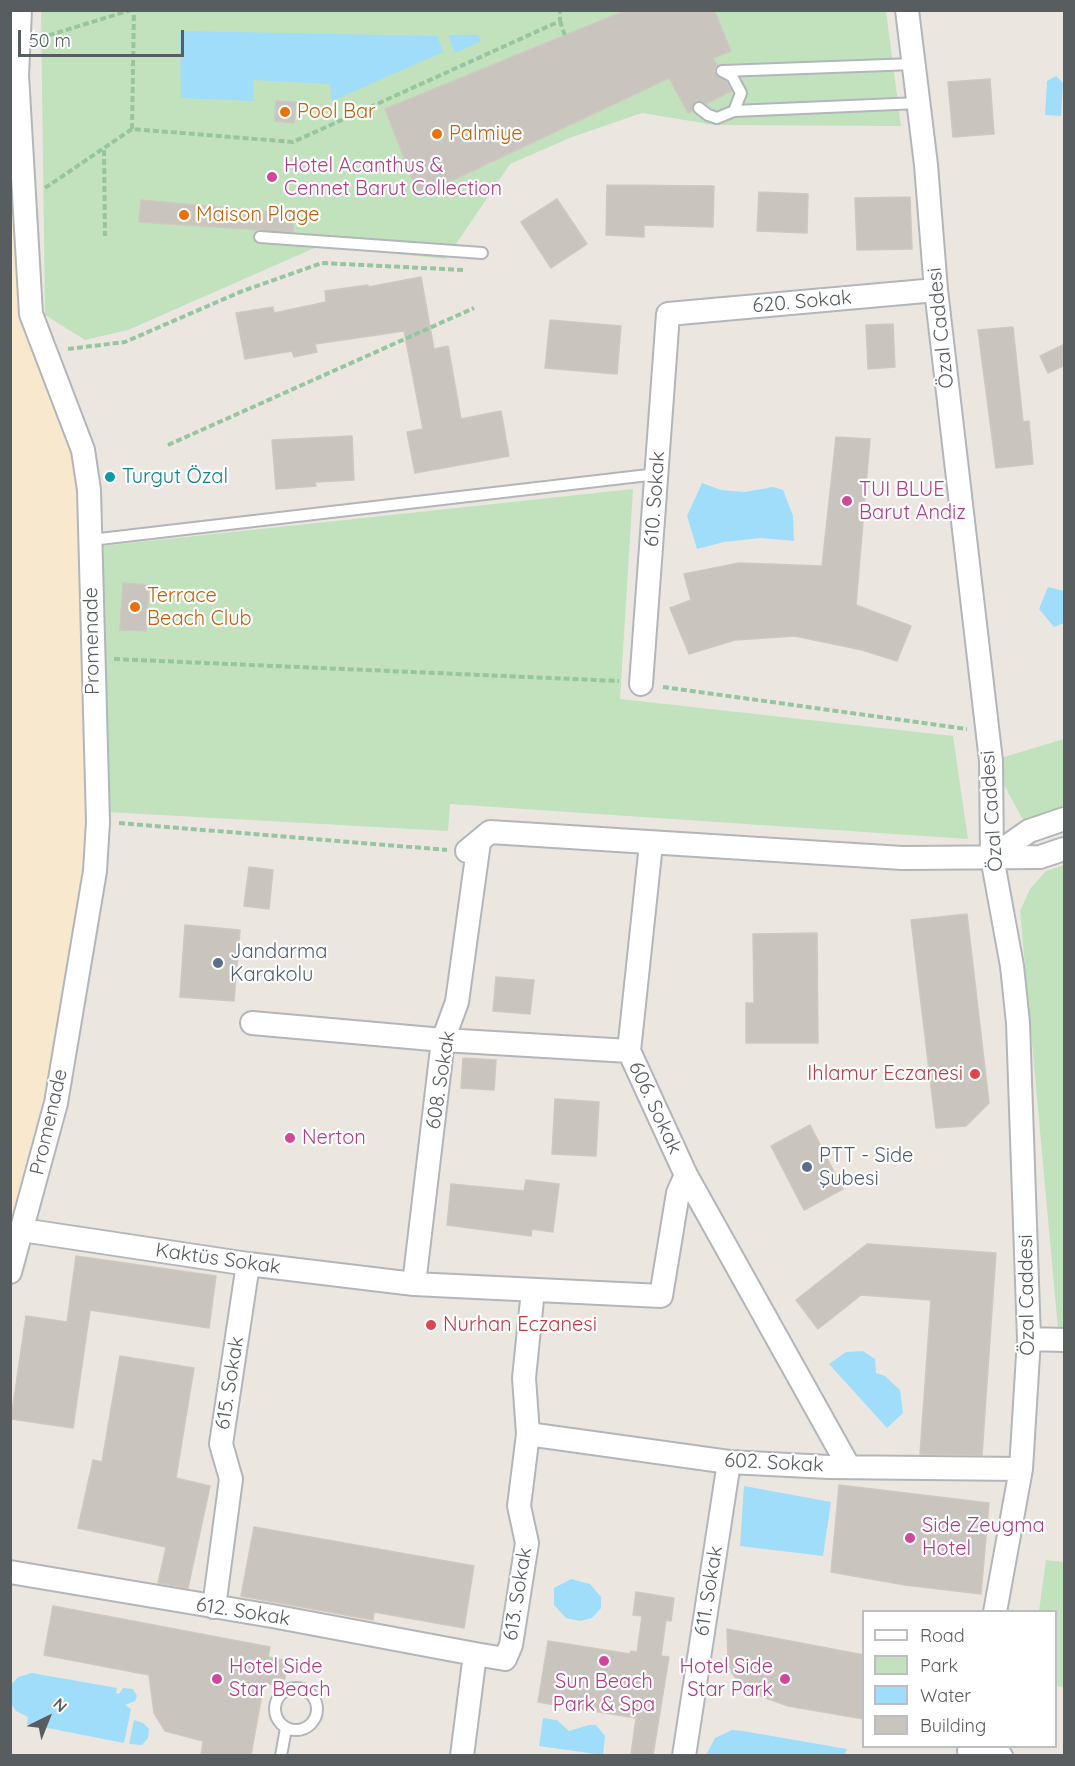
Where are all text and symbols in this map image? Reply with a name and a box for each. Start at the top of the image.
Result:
scale bar [21,18,188,56]
text: 50 m [29,29,71,52]
place label: Pool Bar [297,100,376,124]
marker: Pool Bar [278,105,292,119]
place label: Palmiye [449,122,523,146]
marker: Palmiye [430,127,444,141]
place label: Hotel Acanthus & Cennet Barut Collection [284,154,502,201]
marker: Hotel Acanthus & Cennet Barut Collection [265,170,279,184]
place label: Maison Plage [196,203,319,227]
marker: Maison Plage [177,208,191,222]
street label: Özal Caddesi [923,266,959,390]
street label: 620. Sokak [751,286,853,318]
street label: 610. Sokak [640,450,670,548]
place label: Turgut Özal [122,465,228,489]
marker: Turgut Özal [103,470,117,484]
place label: TUI BLUE Barut Andiz [859,478,966,525]
marker: TUI BLUE Barut Andiz [840,494,854,508]
place label: Terrace Beach Club [147,584,252,631]
street label: Promenade [79,587,105,695]
marker: Terrace Beach Club [128,600,142,614]
street label: Özal Caddesi [976,750,1008,872]
place label: Jandarma Karakolu [230,940,327,987]
marker: Jandarma Karakolu [211,956,225,970]
street label: 608. Sokak [421,1029,461,1131]
street label: 606. Sokak [623,1058,687,1158]
place label: Ihlamur Eczanesi [807,1062,963,1086]
street label: Promenade [25,1067,73,1177]
marker: Ihlamur Eczanesi [968,1067,982,1081]
place label: Nerton [302,1126,366,1150]
marker: Nerton [283,1131,297,1145]
place label: PTT - Side Şubesi [819,1144,913,1191]
marker: PTT - Side Şubesi [800,1160,814,1174]
street label: Özal Caddesi [1014,1234,1040,1356]
street label: Kaktüs Sokak [154,1238,282,1280]
place label: Nurhan Eczanesi [443,1313,597,1337]
marker: Nurhan Eczanesi [424,1318,438,1332]
street label: 615. Sokak [211,1335,249,1431]
street label: 602. Sokak [724,1448,824,1478]
place label: Side Zeugma Hotel [922,1514,1044,1561]
marker: Side Zeugma Hotel [903,1531,917,1545]
street label: 611. Sokak [690,1544,728,1638]
street label: 613. Sokak [499,1546,537,1642]
street label: 612. Sokak [194,1593,292,1631]
legend [862,1610,1057,1748]
text: Road [920,1624,965,1647]
marker: Sun Beach Park & Spa [597,1654,611,1668]
text: Park [920,1654,958,1677]
place label: Hotel Side Star Beach [229,1655,331,1702]
place label: Hotel Side Star Park [680,1655,773,1702]
place label: Sun Beach Park & Spa [553,1670,655,1717]
marker: Hotel Side Star Beach [210,1672,224,1686]
marker: Hotel Side Star Park [778,1672,792,1686]
text: Water [920,1684,971,1707]
north arrow [18,1688,78,1748]
text: N [49,1694,71,1716]
text: Building [920,1714,986,1737]

